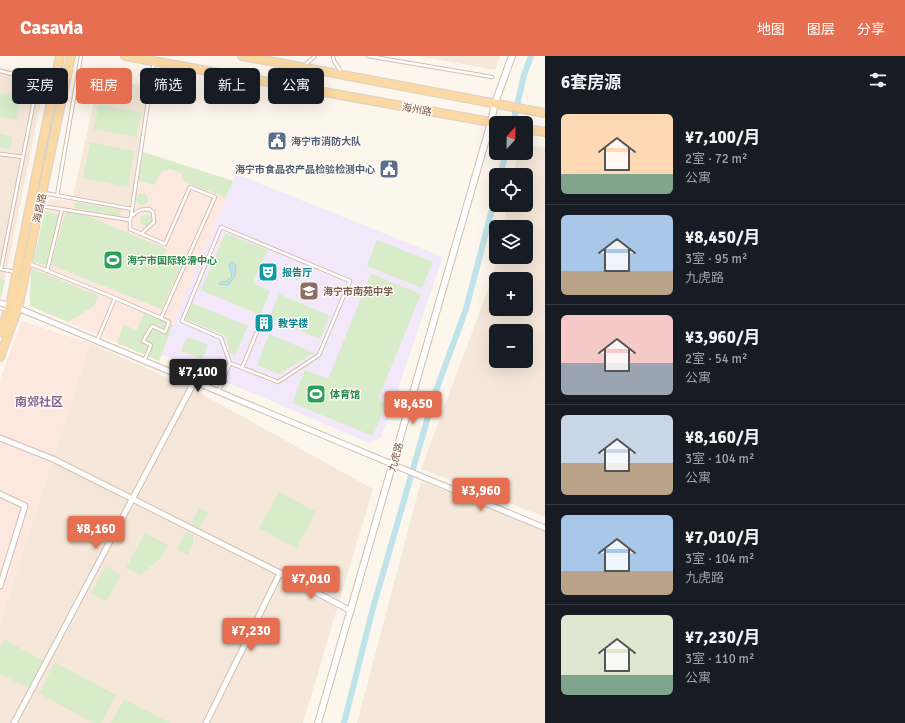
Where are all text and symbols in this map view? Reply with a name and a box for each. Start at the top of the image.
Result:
text: Casavia [20,16,83,40]
text: 地图 [757,21,785,38]
text: 图层 [807,21,835,38]
text: 分享 [857,21,885,38]
chip: 买房 [12,68,68,104]
chip: 租房 [76,68,132,104]
chip: 筛选 [140,68,196,104]
chip: 新上 [204,68,260,104]
chip: 公寓 [268,68,324,104]
icon: filters [867,69,889,91]
text: 6套房源 [561,72,621,93]
street label: 海州路 [401,101,433,118]
north arrow [489,116,533,160]
map controls [489,116,533,368]
text: ¥7,100/月 [685,127,761,148]
public building icon: 海宁市消防大队 [266,130,288,152]
icon: home [593,130,641,178]
place label: 海宁市消防大队 [291,136,361,148]
text: 2室 · 72 m² [685,151,747,167]
public building icon: 海宁市食品农产品检验检测中心 [378,158,400,180]
place label: 海宁市食品农产品检验检测中心 [235,163,375,176]
button: locate [489,168,533,212]
text: 公寓 [685,170,711,186]
street label: 海昌路 [31,192,49,224]
button: layers [489,220,533,264]
text: ¥8,450/月 [685,227,761,248]
icon: home [593,231,641,279]
sports icon: 海宁市国际轮滑中心 [102,249,124,271]
text: 3室 · 95 m² [685,251,747,267]
place label: 海宁市国际轮滑中心 [127,255,217,267]
theatre icon: 报告厅 [257,261,279,283]
place label: 报告厅 [282,267,312,279]
text: 九虎路 [685,270,724,286]
button: + [489,272,533,316]
school or university icon: 海宁市南苑中学 [298,280,320,302]
place label: 海宁市南苑中学 [323,286,393,298]
building icon: 教学楼 [253,312,275,334]
place label: 教学楼 [278,318,308,330]
button: − [489,324,533,368]
text: ¥3,960/月 [685,327,761,348]
icon: home [593,331,641,379]
text: 2室 · 54 m² [685,351,747,367]
pin: ¥7,100 [165,359,231,393]
text: ¥7,100 [179,364,217,380]
text: 公寓 [685,370,711,386]
sports icon: 体育馆 [305,383,327,405]
place label: 体育馆 [329,389,360,401]
pin: ¥8,450 [380,391,446,425]
district label: 南郊社区 [15,395,63,410]
text: ¥8,450 [394,396,432,412]
text: ¥8,160/月 [685,427,761,448]
icon: home [593,431,641,479]
street label: 九虎路 [386,441,406,473]
text: 3室 · 104 m² [685,451,754,467]
text: 公寓 [685,470,711,486]
pin: ¥3,960 [448,478,514,512]
text: ¥3,960 [462,483,500,499]
pin: ¥8,160 [63,516,129,550]
text: ¥8,160 [77,521,115,537]
text: ¥7,010/月 [685,527,761,548]
icon: home [593,531,641,579]
text: 3室 · 104 m² [685,551,754,567]
pin: ¥7,010 [278,566,344,600]
text: 九虎路 [685,570,724,586]
text: ¥7,010 [292,571,330,587]
pin: ¥7,230 [218,618,284,652]
text: ¥7,230 [232,623,270,639]
text: ¥7,230/月 [685,627,761,648]
icon: home [593,631,641,679]
text: 3室 · 110 m² [685,651,754,667]
text: 公寓 [685,670,711,686]

